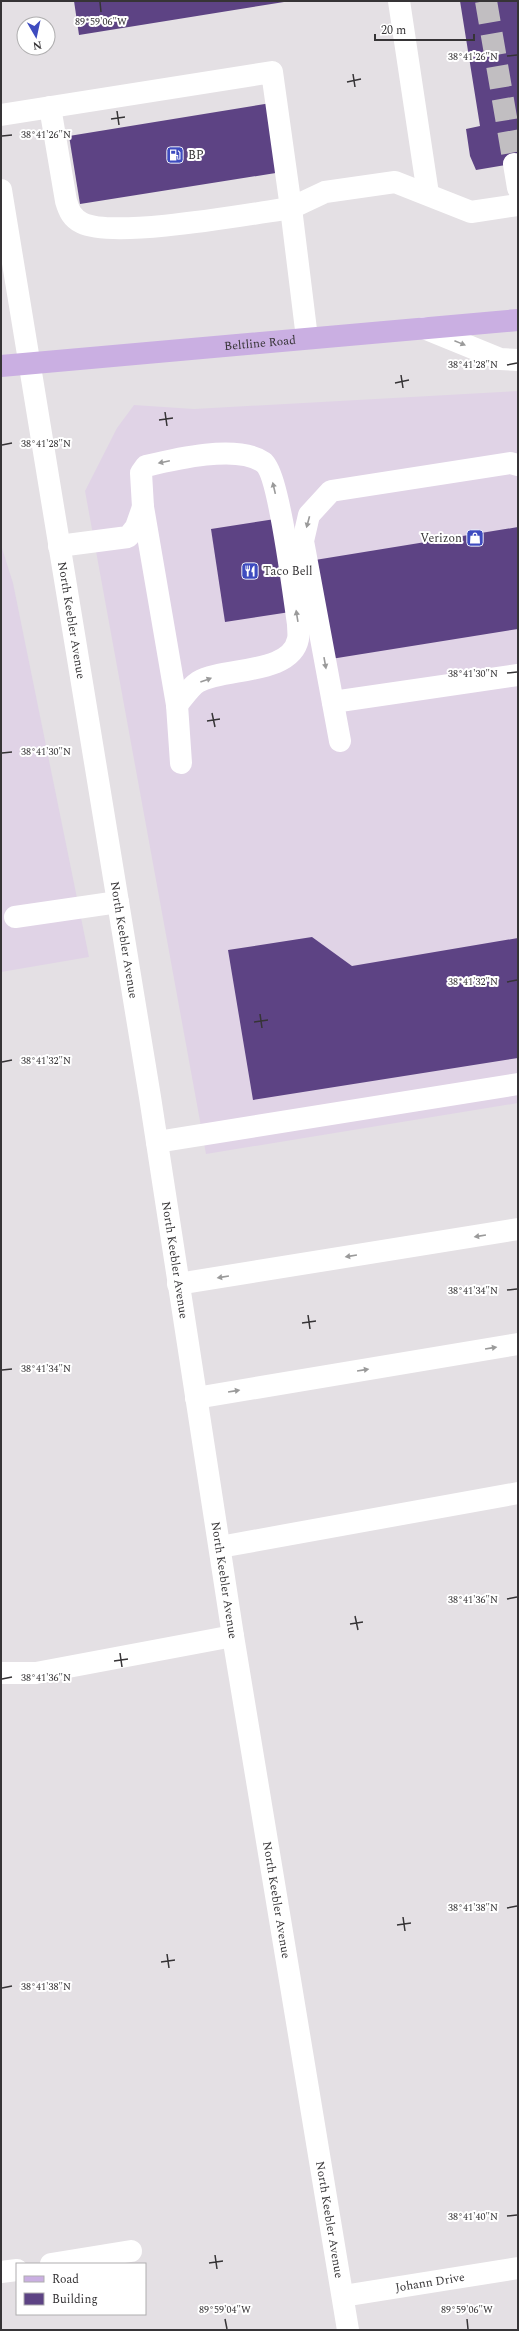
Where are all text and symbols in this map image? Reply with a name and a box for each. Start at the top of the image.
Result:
text: 89°59'06"W [75,14,127,30]
north arrow [16,16,56,56]
scale bar [375,16,474,42]
text: 20 m [381,21,406,40]
text: N [32,36,43,54]
text: 38°41'26"N [448,49,498,65]
text: 38°41'26"N [21,127,71,143]
fuel station icon: BP [165,145,185,165]
place label: BP [188,146,204,165]
street label: Beltline Road [223,330,297,356]
one-way arrow [455,340,467,346]
text: 38°41'28"N [448,357,498,373]
text: 38°41'28"N [21,436,71,452]
one-way arrow [158,460,170,466]
one-way arrow [271,482,277,494]
one-way arrow [305,516,311,528]
shop icon: Verizon [465,528,485,548]
place label: Verizon [420,529,462,548]
street label: North Keebler Avenue [53,560,91,680]
restaurant icon: Taco Bell [240,561,260,581]
place label: Taco Bell [263,562,313,581]
one-way arrow [294,610,300,622]
one-way arrow [323,657,329,669]
text: 38°41'30"N [448,666,498,682]
one-way arrow [200,676,212,682]
text: 38°41'30"N [21,744,71,760]
street label: North Keebler Avenue [105,880,143,1000]
text: 38°41'32"N [448,974,498,990]
text: 38°41'32"N [21,1053,71,1069]
street label: North Keebler Avenue [157,1200,194,1320]
one-way arrow [473,1233,486,1239]
one-way arrow [345,1253,357,1259]
one-way arrow [217,1274,229,1280]
text: 38°41'34"N [448,1283,498,1299]
one-way arrow [485,1345,497,1351]
text: 38°41'34"N [21,1361,71,1377]
one-way arrow [357,1367,369,1373]
one-way arrow [228,1388,241,1394]
street label: North Keebler Avenue [206,1520,243,1640]
text: 38°41'36"N [448,1592,498,1608]
text: 38°41'36"N [21,1670,71,1686]
street label: North Keebler Avenue [258,1840,296,1960]
text: 38°41'38"N [448,1900,498,1916]
text: 38°41'38"N [21,1979,71,1995]
street label: North Keebler Avenue [311,2159,349,2280]
text: 38°41'40"N [448,2209,498,2225]
legend [16,2263,146,2315]
street label: Johann Drive [394,2267,466,2297]
text: Road [52,2270,79,2289]
text: Building [52,2290,98,2309]
text: 89°59'04"W [199,2302,251,2318]
text: 89°59'06"W [441,2302,493,2318]

